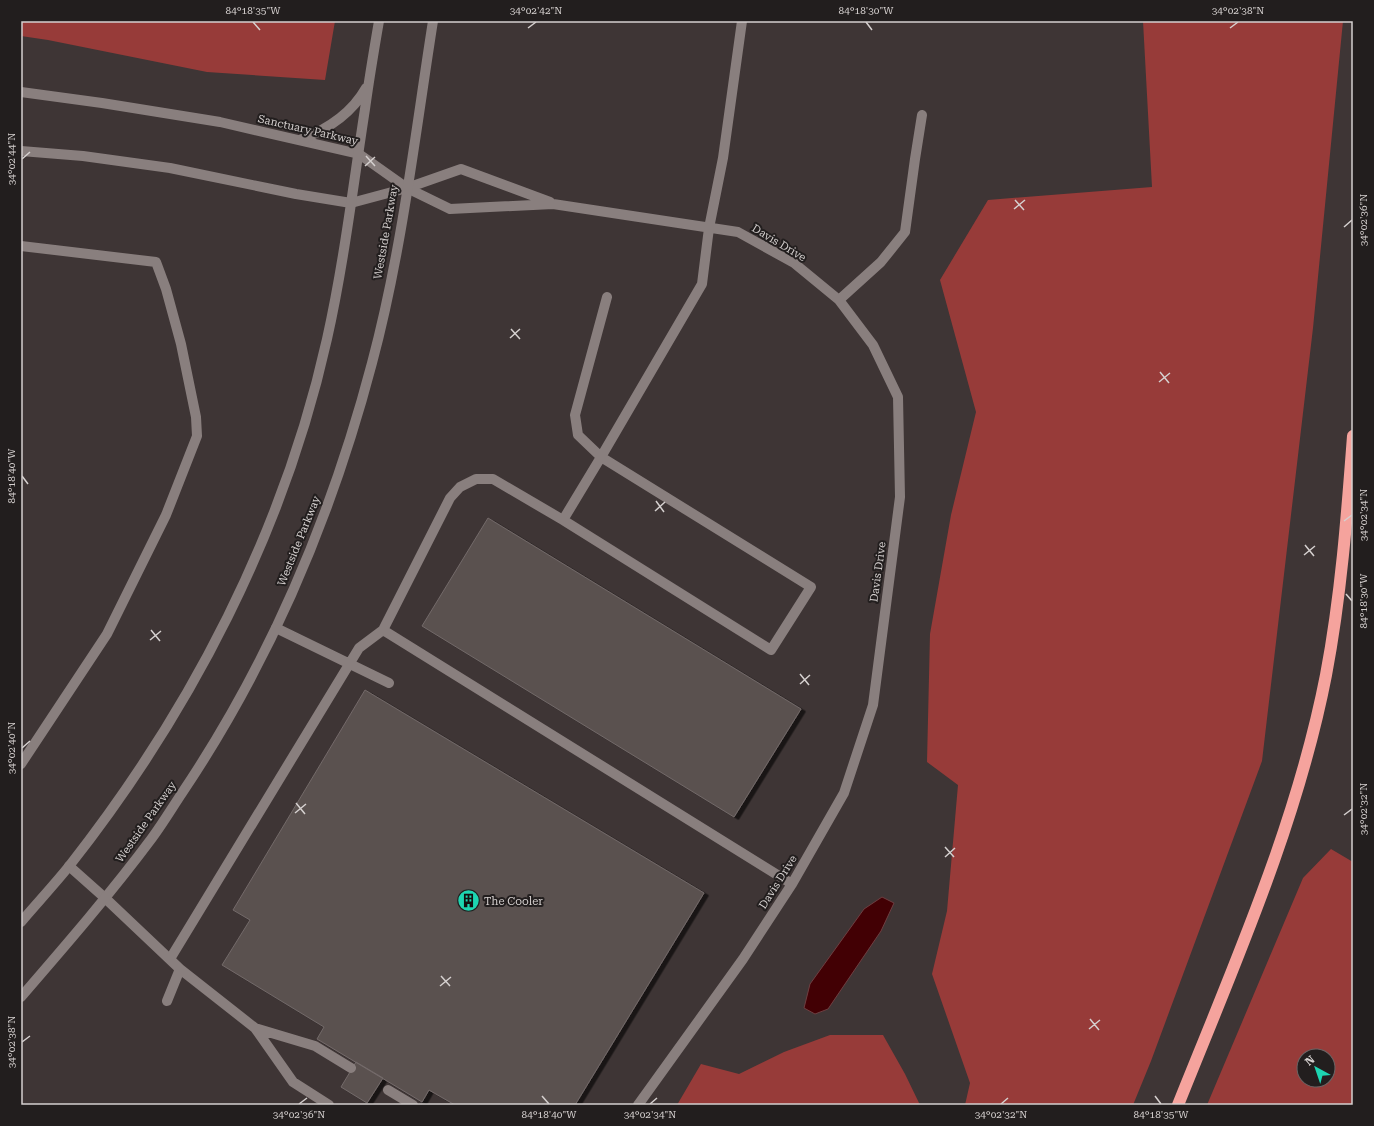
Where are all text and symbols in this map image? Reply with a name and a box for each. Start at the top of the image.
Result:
text: 84°18'35"W [226,5,281,16]
text: 34°02'42"N [510,5,562,16]
text: 84°18'30"W [839,5,894,16]
text: 34°02'38"N [1212,5,1264,16]
street label: Sanctuary Parkway [257,112,360,148]
text: 34°02'44"N [6,133,17,185]
street label: Westside Parkway [371,183,401,280]
text: 34°02'36"N [1358,194,1369,246]
street label: Davis Drive [750,222,808,264]
text: 84°18'40"W [6,448,17,503]
text: 34°02'34"N [1358,489,1369,541]
street label: Westside Parkway [275,494,323,588]
street label: Davis Drive [867,541,889,603]
text: 84°18'30"W [1358,573,1369,628]
text: 34°02'40"N [6,722,17,774]
street label: Westside Parkway [113,779,179,865]
text: 34°02'32"N [1358,783,1369,835]
street label: Davis Drive [756,853,800,911]
building icon: The Cooler [455,888,481,914]
place label: The Cooler [484,895,543,908]
text: 34°02'38"N [6,1016,17,1068]
north arrow [1296,1048,1336,1088]
text: N [1302,1053,1318,1068]
text: 34°02'36"N [273,1109,325,1120]
text: 84°18'40"W [522,1109,577,1120]
text: 34°02'34"N [624,1109,676,1120]
text: 34°02'32"N [975,1109,1027,1120]
text: 84°18'35"W [1134,1109,1189,1120]

